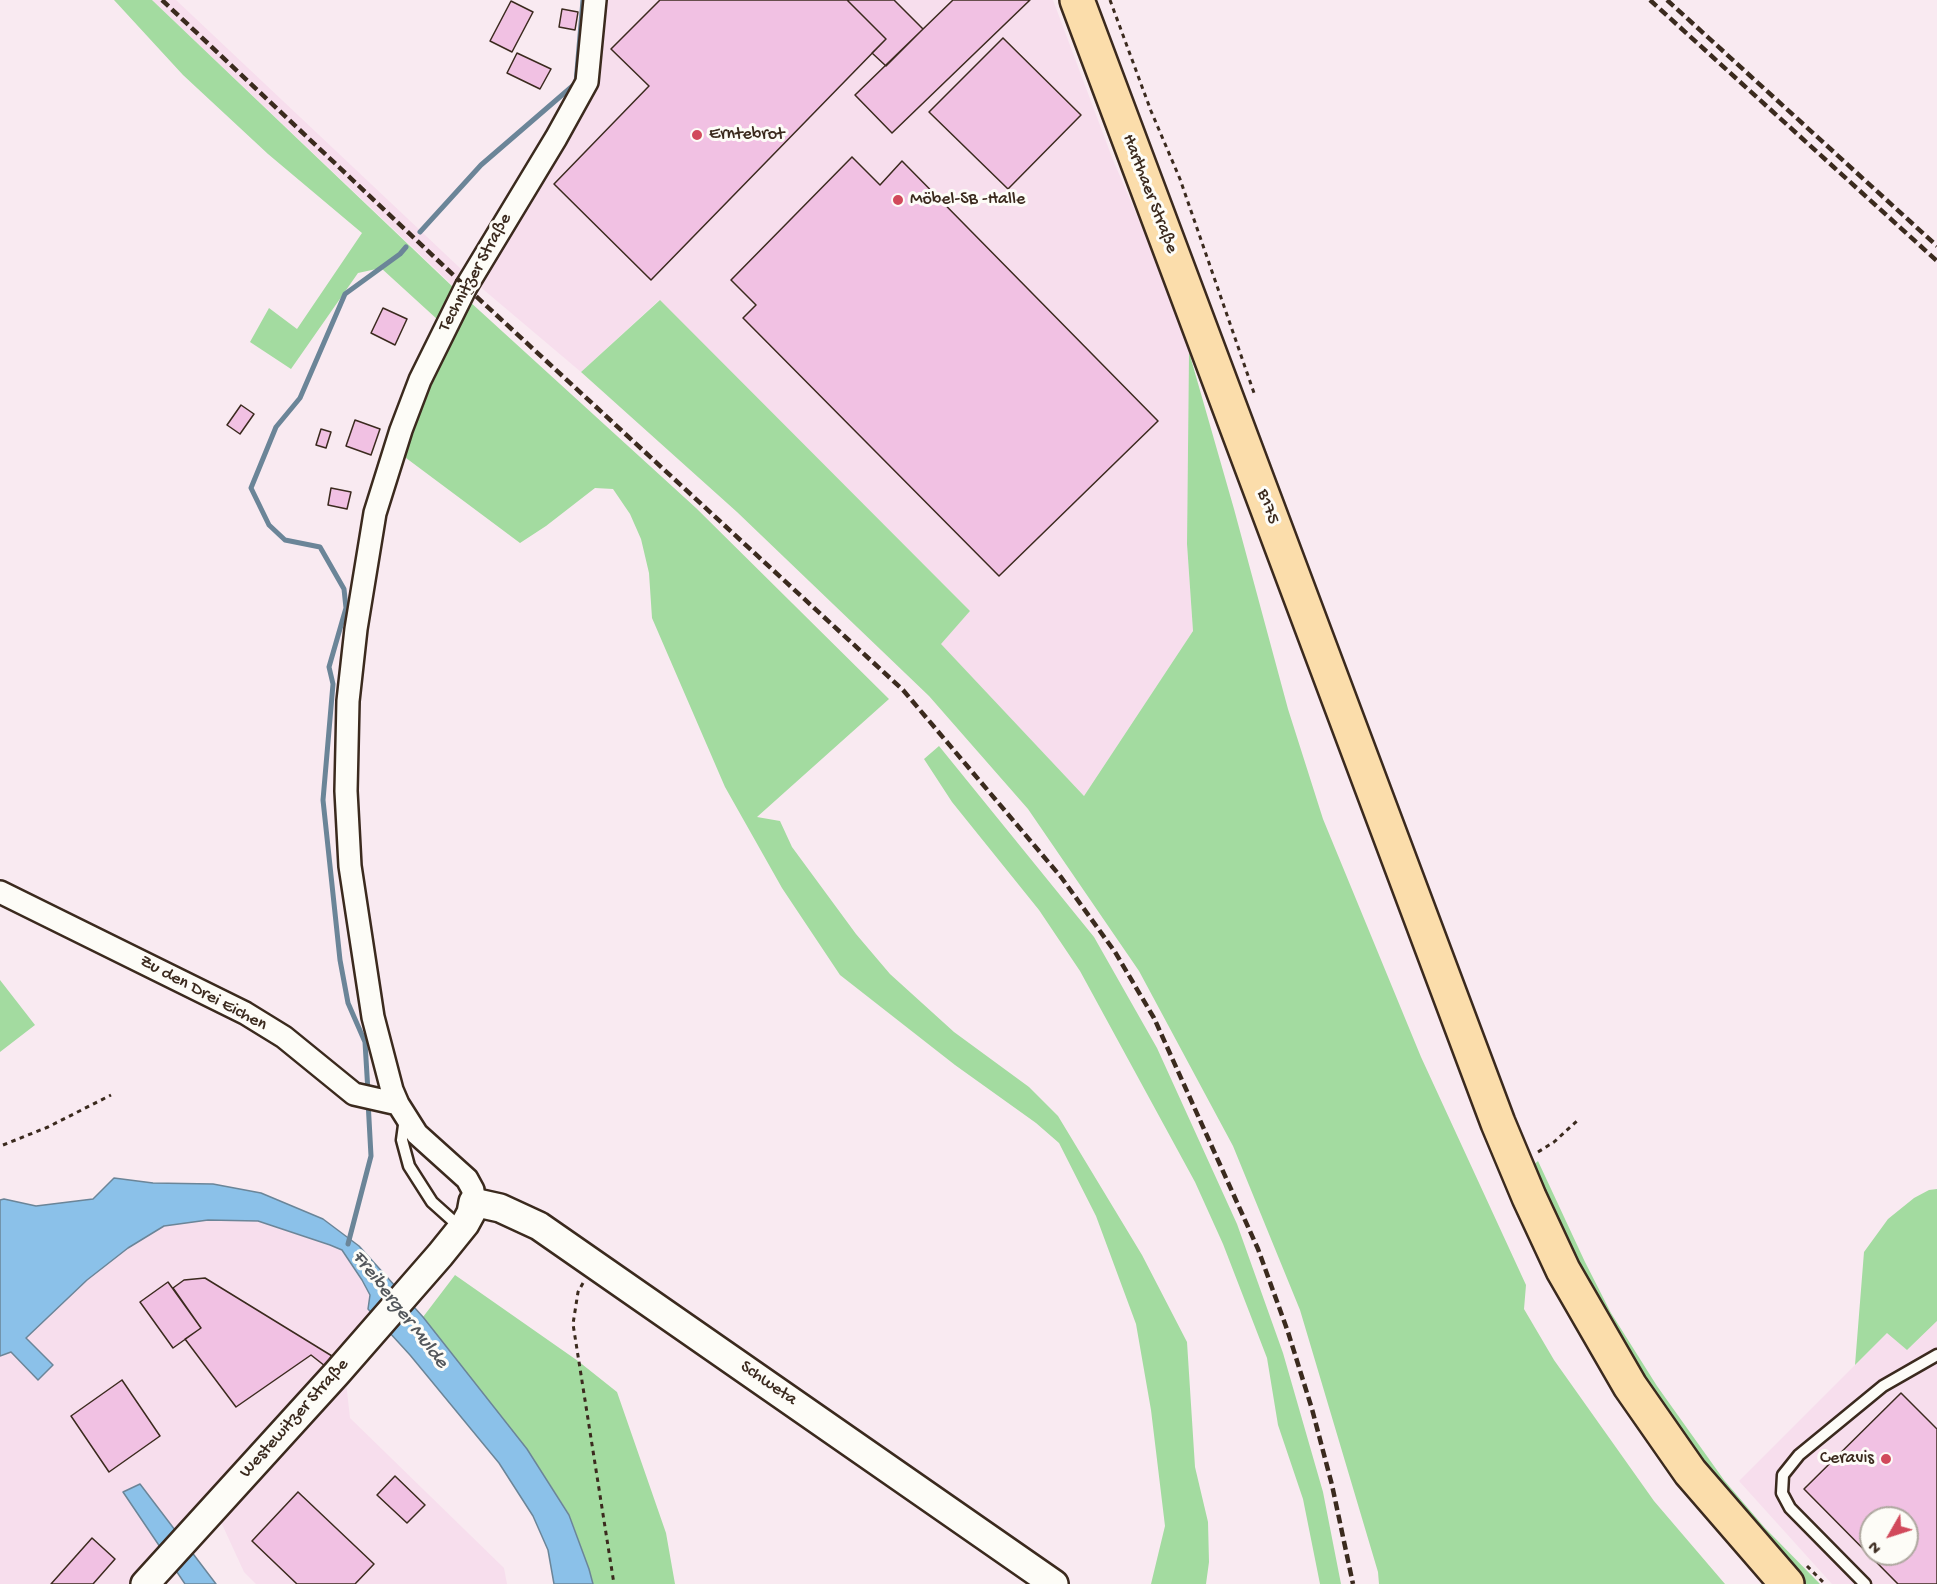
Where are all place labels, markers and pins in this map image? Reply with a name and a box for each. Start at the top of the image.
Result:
place label: Erntebrot [709,124,784,146]
marker: Erntebrot [690,128,704,142]
place label: Möbel-SB -Halle [910,189,1025,211]
marker: Möbel-SB -Halle [891,193,905,207]
place label: Ceravis [1820,1448,1874,1470]
marker: Ceravis [1879,1452,1893,1466]

